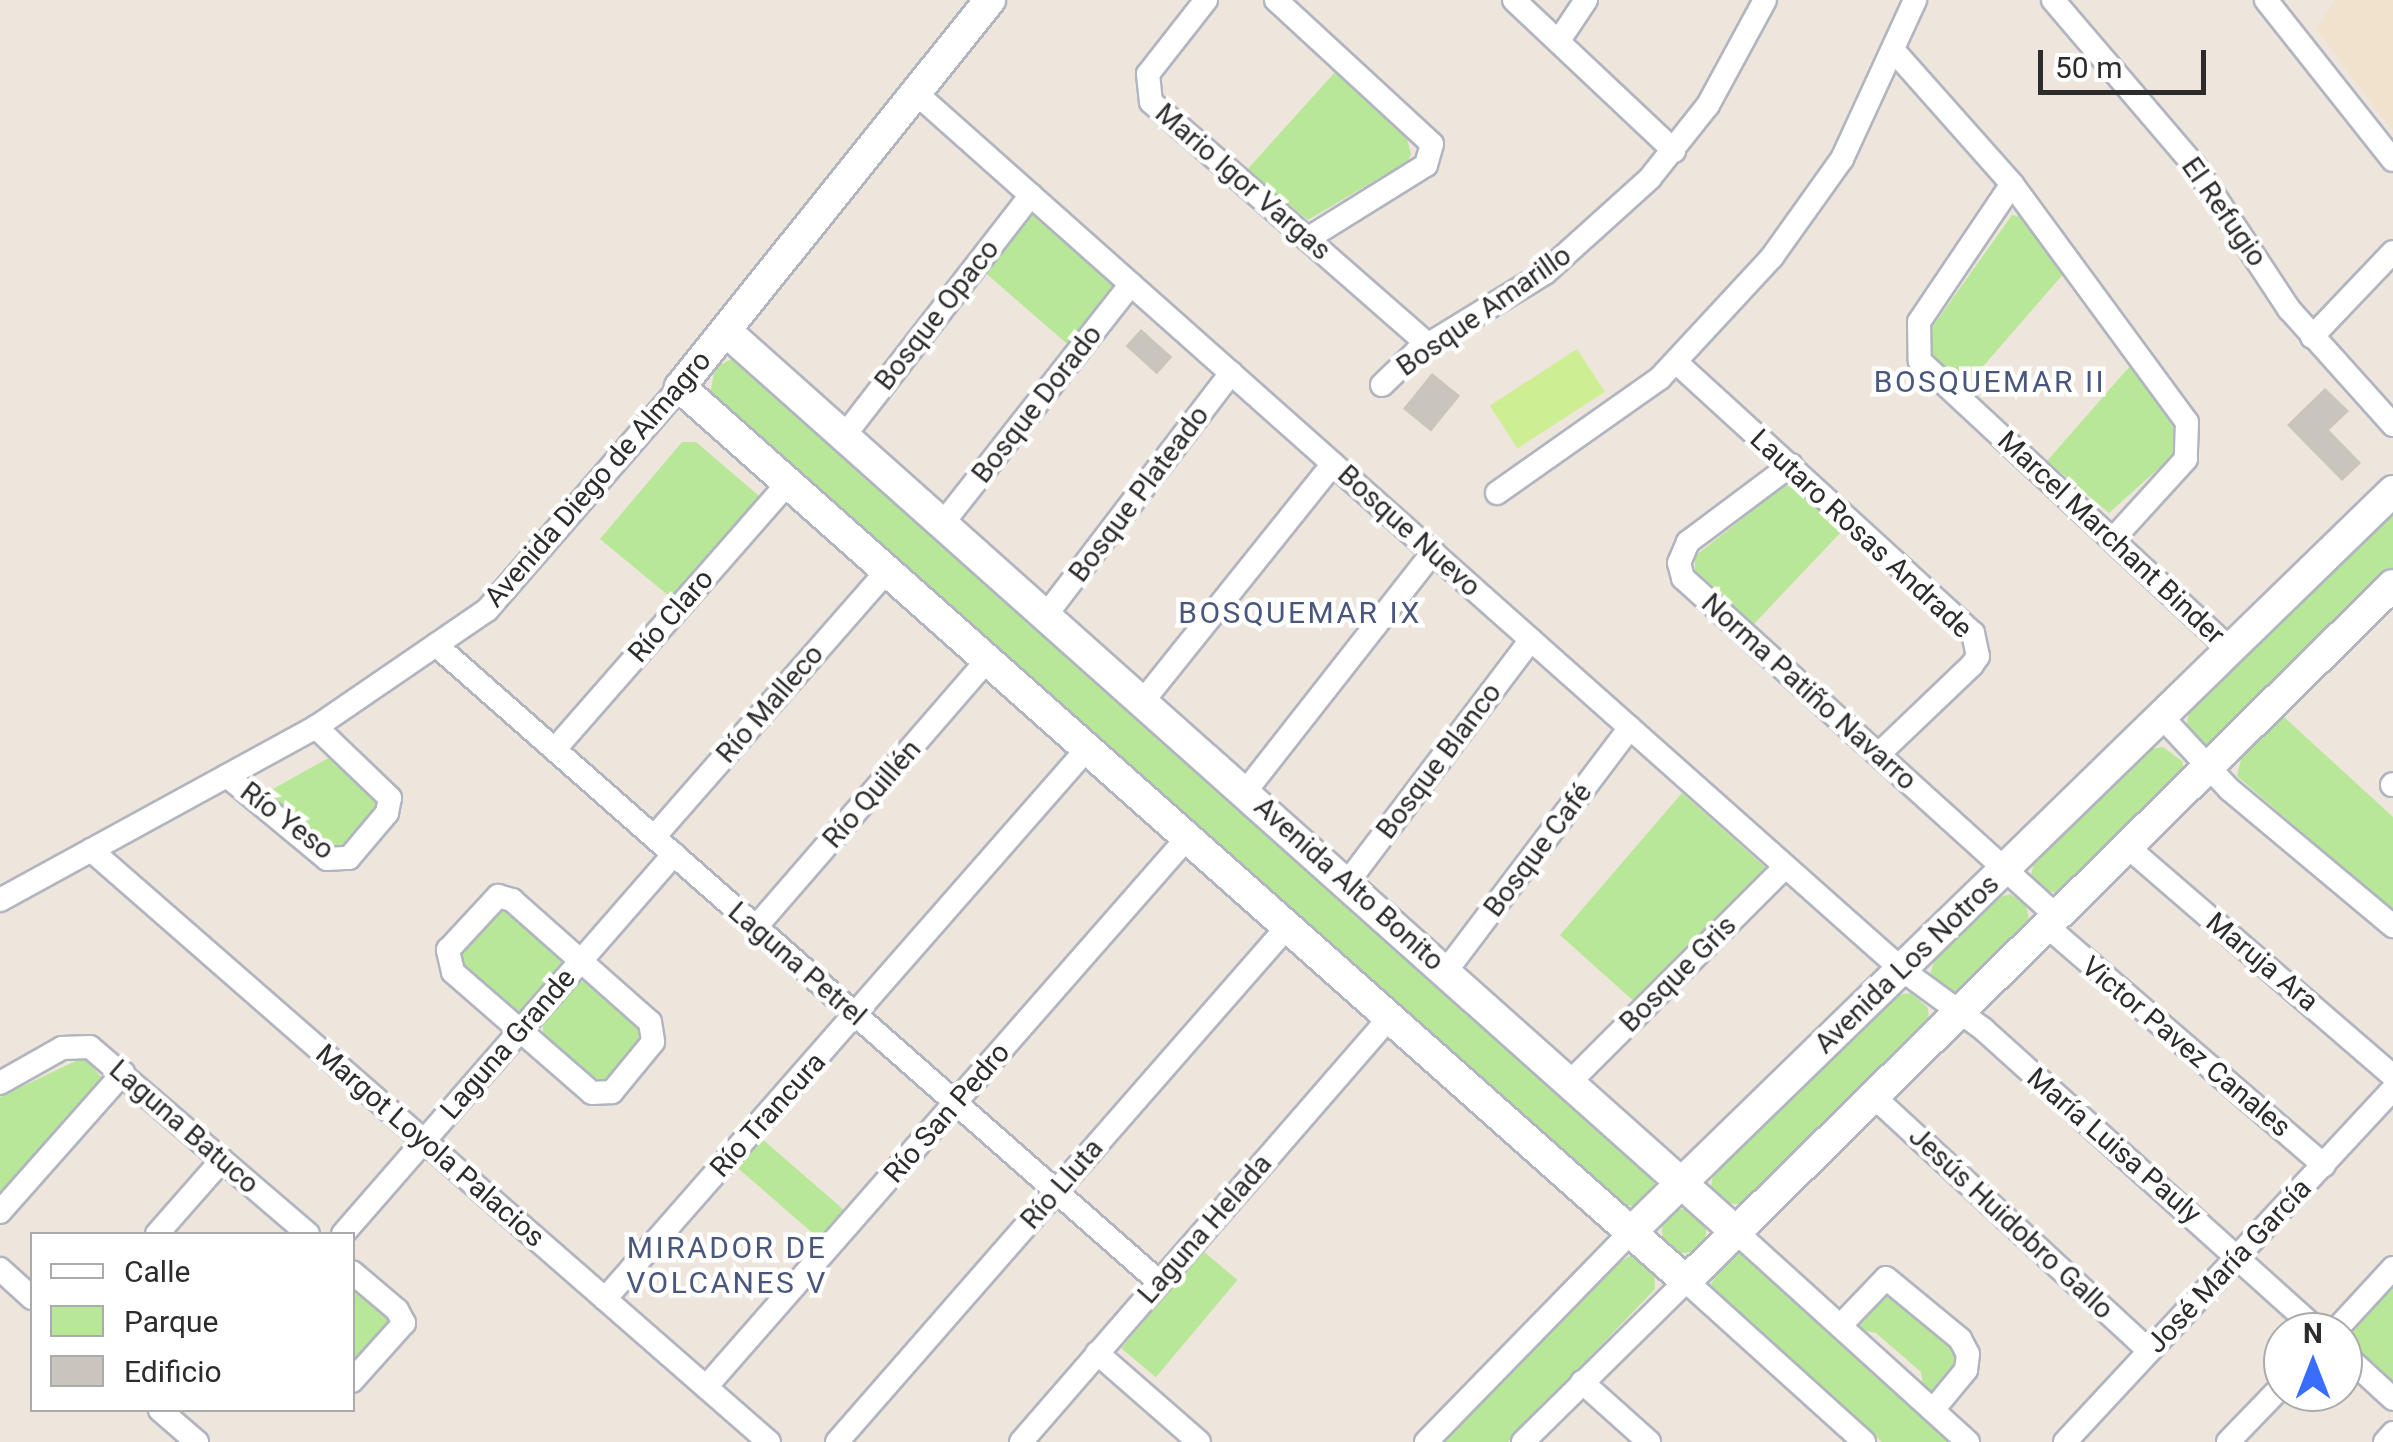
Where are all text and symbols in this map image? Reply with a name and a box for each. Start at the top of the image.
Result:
scale bar [2043,30,2210,92]
text: 50 m [2055,50,2122,85]
street label: Mario Igor Vargas [1148,97,1338,267]
street label: El Refugio [2174,151,2274,273]
street label: Bosque Opaco [868,233,1006,397]
street label: Bosque Amarillo [1390,238,1578,384]
street label: Bosque Dorado [965,318,1109,490]
street label: Avenida Diego de Almagro [478,344,718,614]
district label: BOSQUEMAR II [1874,364,2106,400]
street label: Bosque Plateado [1062,399,1216,589]
street label: Lautaro Rosas Andrade [1743,423,1979,645]
street label: Marcel Marchant Binder [1991,424,2231,652]
street label: Bosque Nuevo [1331,458,1487,604]
street label: Río Claro [621,563,721,669]
street label: Norma Patiño Navarro [1695,587,1923,797]
district label: BOSQUEMAR IX [1178,595,1422,631]
street label: Río Malleco [709,638,831,770]
street label: Bosque Blanco [1369,676,1509,846]
street label: Río Quillén [816,733,928,855]
street label: Río Yeso [234,775,340,867]
street label: Bosque Café [1477,777,1599,923]
street label: Avenida Alto Bonito [1247,790,1451,978]
street label: Avenida Los Notros [1808,867,2006,1061]
street label: Laguna Petrel [721,895,873,1033]
street label: Maruja Ara [2199,905,2325,1019]
street label: Bosque Gris [1613,909,1743,1039]
street label: Victor Pavez Canales [2075,950,2297,1144]
street label: Laguna Grande [434,962,582,1126]
street label: Río San Pedro [877,1036,1017,1190]
street label: Margot Loyola Palacios [309,1037,551,1255]
street label: Río Trancura [703,1046,833,1184]
street label: Laguna Batuco [102,1053,266,1201]
street label: María Luisa Pauly [2020,1061,2208,1231]
street label: Jesús Huidobro Gallo [1902,1120,2120,1326]
street label: Río Lluta [1014,1132,1110,1236]
street label: Laguna Helada [1131,1147,1279,1311]
street label: José María García [2140,1172,2318,1360]
district label: MIRADOR DE VOLCANES V [626,1230,828,1300]
legend [30,1232,355,1412]
text: Calle [124,1254,190,1289]
text: Parque [124,1304,218,1339]
north arrow [2263,1312,2363,1412]
text: N [2303,1317,2323,1350]
text: Edificio [124,1354,222,1389]

